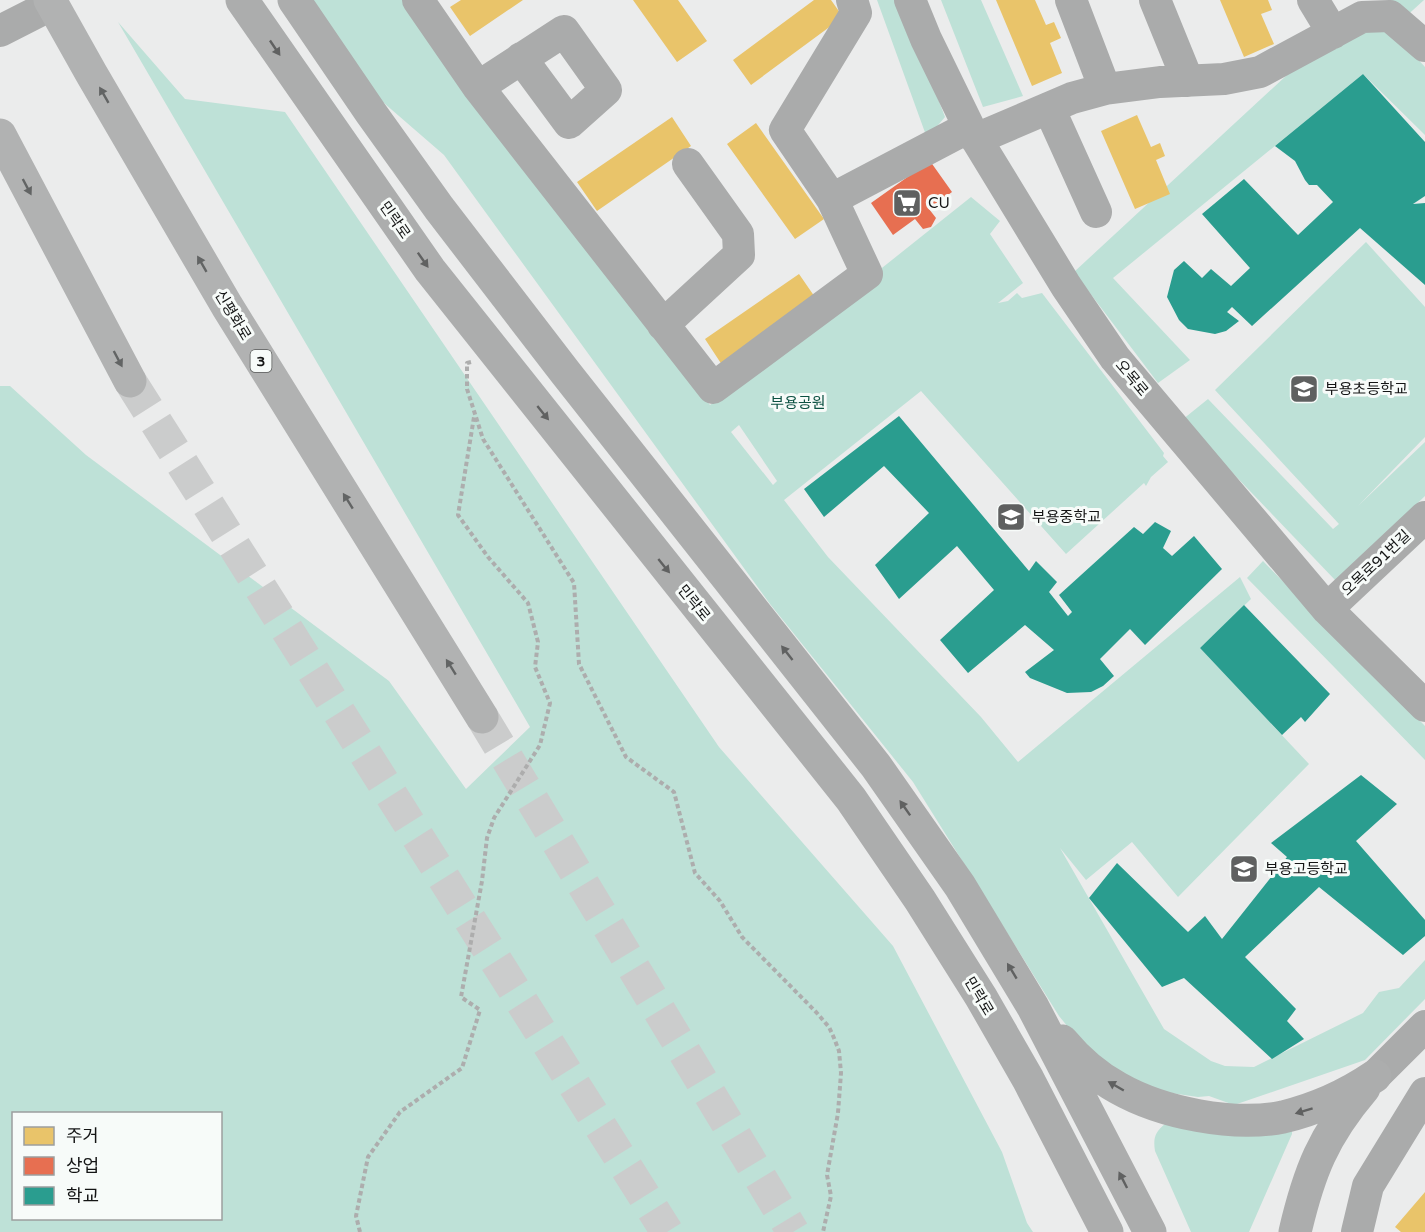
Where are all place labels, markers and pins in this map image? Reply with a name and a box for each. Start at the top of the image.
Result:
supermarket icon: CU [891,187,923,219]
place label: CU [928,194,950,212]
school or university icon: 부용초등학교 [1288,373,1320,405]
place label: 부용초등학교 [1325,380,1408,398]
school or university icon: 부용중학교 [995,501,1027,533]
place label: 부용중학교 [1032,508,1101,526]
school or university icon: 부용고등학교 [1228,853,1260,885]
place label: 부용고등학교 [1265,860,1348,878]

